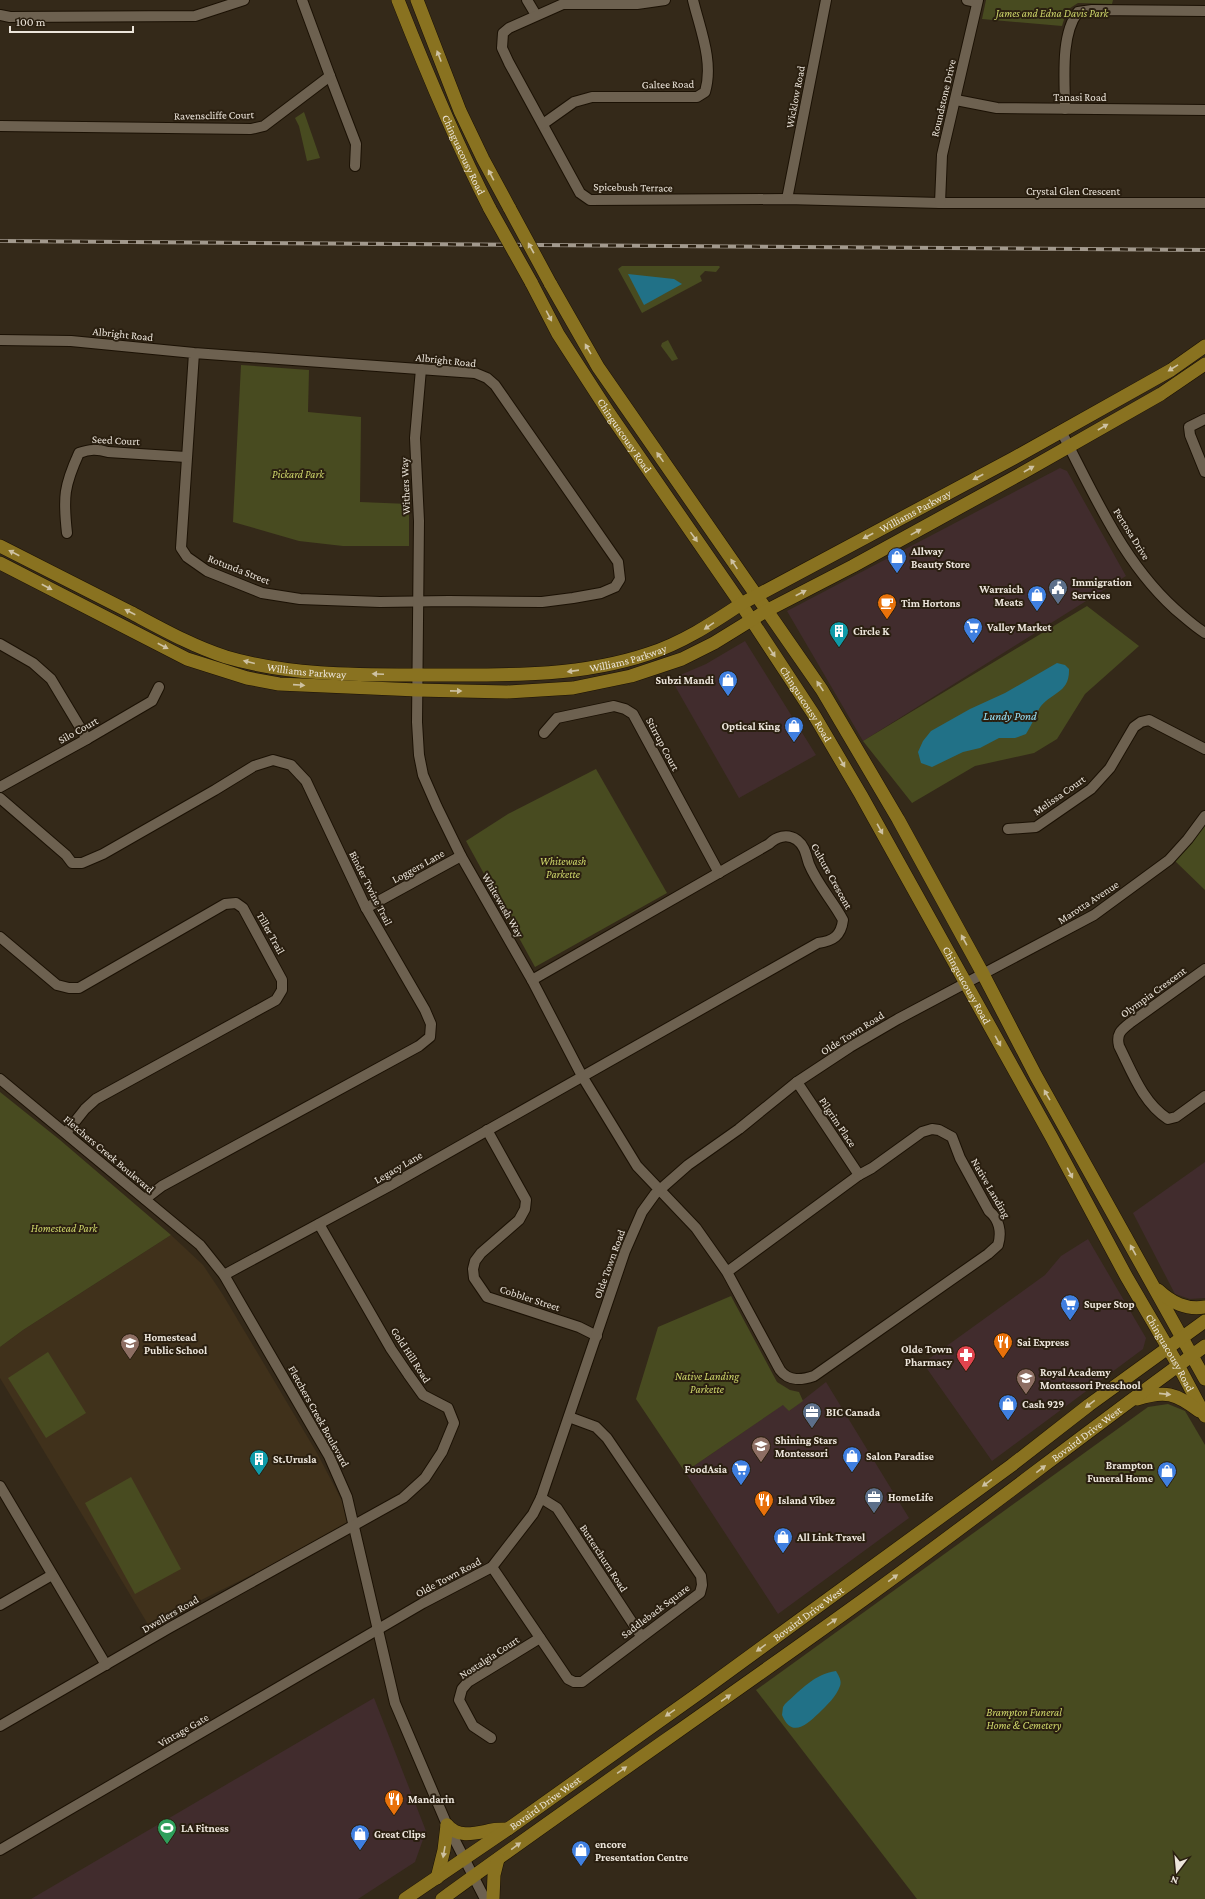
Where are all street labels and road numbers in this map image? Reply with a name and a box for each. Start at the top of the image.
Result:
street label: Roundstone Drive [928,58,958,138]
street label: Wicklow Road [783,65,807,129]
street label: Galtee Road [642,78,695,90]
street label: Tanasi Road [1053,91,1107,103]
street label: Ravenscliffe Court [174,108,254,122]
street label: Chinguacousy Road [440,113,488,197]
street label: Spicebush Terrace [593,180,673,195]
street label: Crystal Glen Crescent [1026,185,1120,198]
street label: Albright Road [92,325,154,344]
street label: Albright Road [415,351,477,370]
street label: Chinguacousy Road [595,396,654,475]
street label: Seed Court [92,433,141,447]
street label: Withers Way [398,456,413,515]
street label: Williams Parkway [877,486,954,535]
street label: Pertosa Drive [1111,506,1153,562]
street label: Rotunda Street [206,552,272,586]
street label: Williams Parkway [588,641,670,674]
street label: Williams Parkway [266,661,347,681]
street label: Chinguacousy Road [778,664,834,744]
street label: Silo Court [56,714,100,746]
street label: Stirrup Court [643,715,682,773]
street label: Melissa Court [1031,772,1088,817]
street label: Culture Crescent [809,841,855,911]
street label: Loggers Lane [390,847,447,886]
street label: Binder Twine Trail [347,849,395,927]
street label: Whitewash Way [479,871,527,941]
street label: Marotta Avenue [1055,878,1121,926]
street label: Tiller Trail [255,910,287,956]
street label: Chinguacousy Road [940,944,993,1026]
street label: Olympia Crescent [1118,964,1189,1021]
street label: Olde Town Road [818,1009,886,1057]
street label: Pilgrim Place [816,1095,859,1150]
street label: Fletchers Creek Boulevard [62,1113,157,1195]
street label: Legacy Lane [372,1148,425,1186]
street label: Native Landing [968,1156,1013,1221]
street label: Olde Town Road [591,1228,627,1300]
street label: Cobbler Street [498,1283,562,1313]
street label: Chinguacousy Road [1143,1312,1197,1393]
street label: Gold Hill Road [389,1325,433,1385]
street label: Fletchers Creek Boulevard [286,1363,352,1469]
street label: Bovaird Drive West [1049,1403,1124,1464]
street label: Butterchurn Road [578,1522,630,1594]
street label: Olde Town Road [413,1555,483,1599]
street label: Saddleback Square [619,1581,692,1641]
street label: Bovaird Drive West [771,1584,846,1643]
street label: Dwellers Road [140,1593,201,1635]
street label: Nostalgia Court [457,1633,522,1682]
street label: Vintage Gate [156,1711,211,1750]
street label: Bovaird Drive West [507,1773,583,1832]

